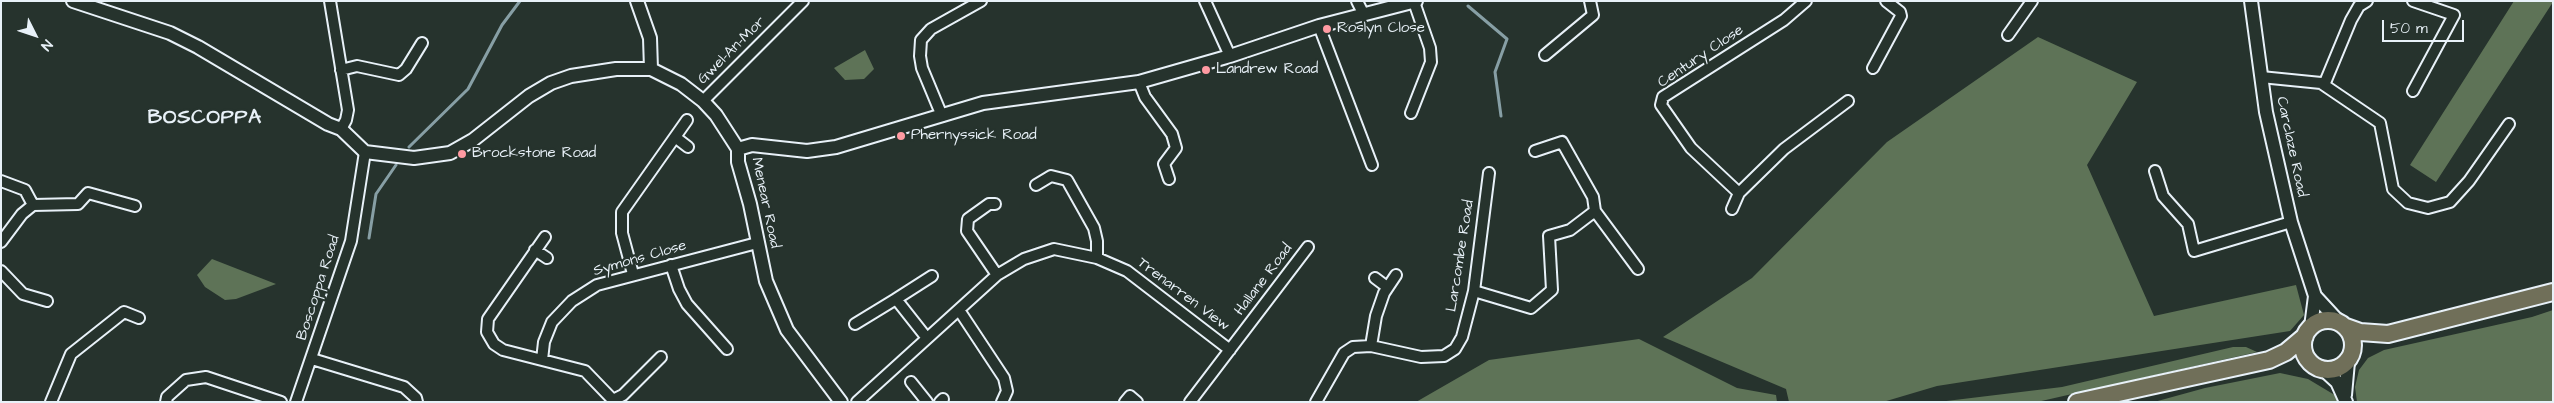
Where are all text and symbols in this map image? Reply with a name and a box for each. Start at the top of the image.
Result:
north arrow [10,10,60,60]
scale bar [2384,10,2466,42]
street label: Gwel-An-Mor [694,13,770,89]
text: 50 m [2390,18,2428,39]
place label: Roslyn Close [1337,20,1425,38]
street label: Century Close [1655,22,1747,92]
marker: Roslyn Close [1321,23,1333,35]
text: N [36,35,57,55]
place label: Landrew Road [1216,61,1318,79]
marker: Landrew Road [1200,64,1212,76]
street label: Carclaze Road [2272,95,2310,199]
district label: BOSCOPPA [147,107,263,131]
place label: Phernyssick Road [911,127,1037,145]
marker: Phernyssick Road [895,130,907,142]
place label: Brockstone Road [472,145,596,163]
marker: Brockstone Road [456,148,468,160]
street label: Menear Road [747,156,783,250]
street label: Larcombe Road [1443,199,1479,313]
street label: Boscoppa Road [294,233,344,343]
street label: Symons Close [591,237,689,281]
street label: Hallane Road [1231,241,1297,319]
street label: Trenarren View [1133,254,1233,336]

